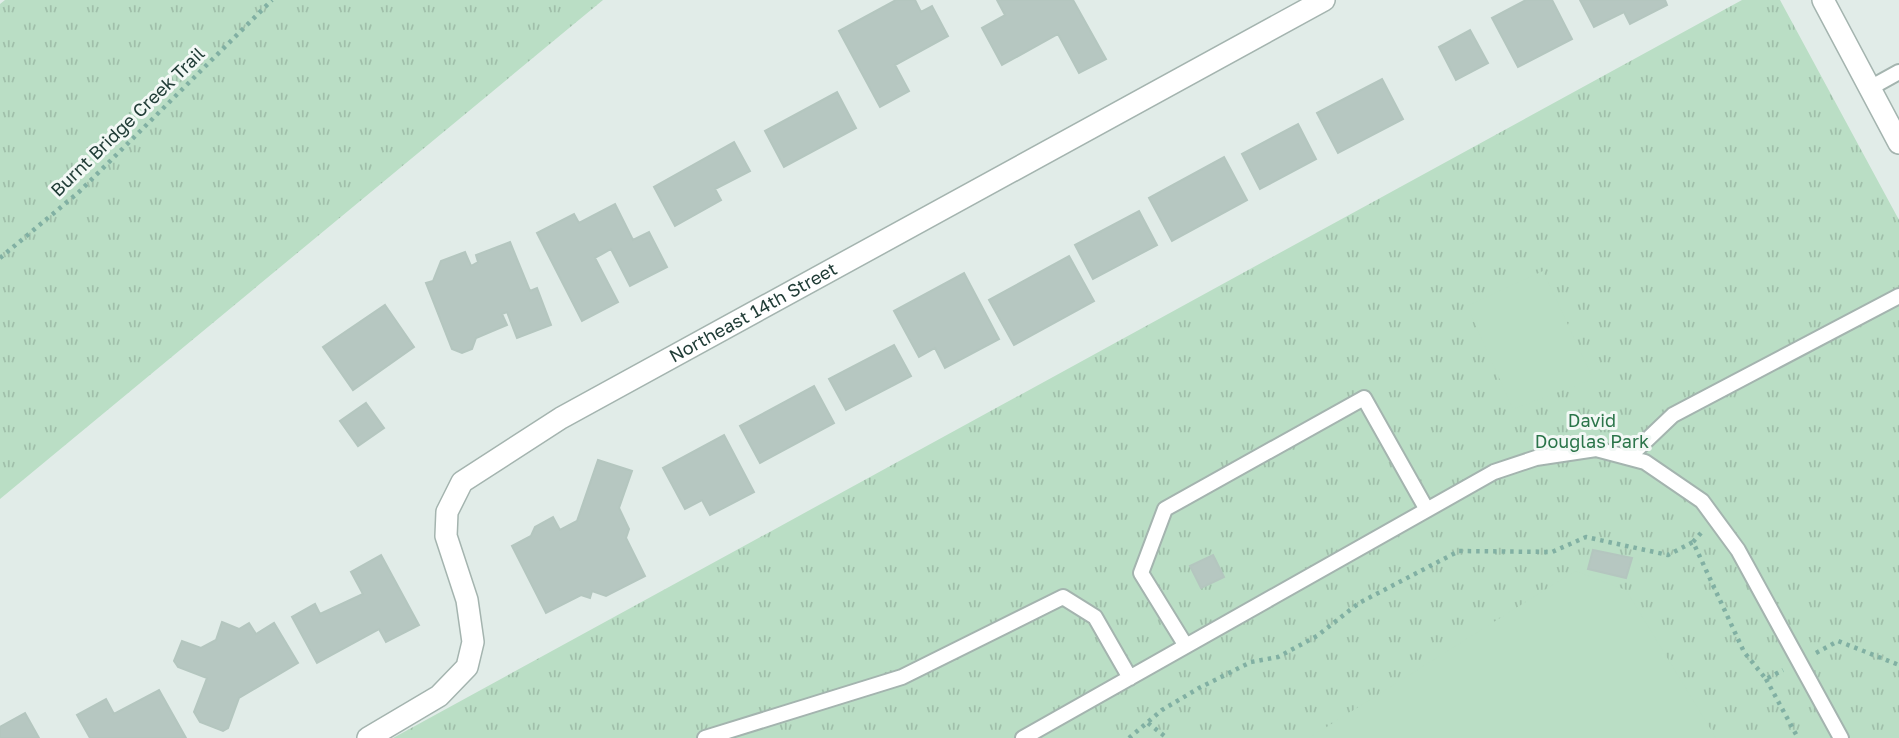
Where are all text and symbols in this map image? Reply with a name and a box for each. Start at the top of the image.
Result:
street label: Burnt Bridge Creek Trail [46,42,209,201]
street label: Northeast 14th Street [665,257,840,367]
park label: David Douglas Park [1535,409,1649,452]

